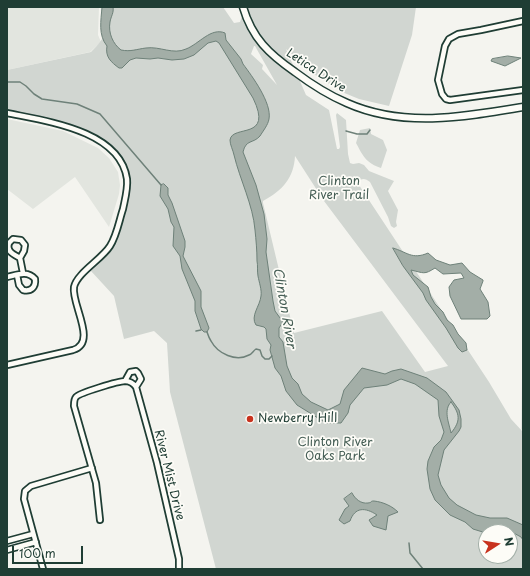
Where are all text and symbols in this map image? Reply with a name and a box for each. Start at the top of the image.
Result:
street label: Letica Drive [283,46,349,96]
park label: Clinton River Trail [309,175,369,203]
water label: Clinton River [269,267,299,349]
place label: Newberry Hill [258,412,337,426]
marker: Newberry Hill [245,414,255,424]
street label: River Mist Drive [151,428,187,522]
park label: Clinton River Oaks Park [297,436,373,464]
north arrow [478,524,518,564]
text: N [500,536,518,548]
scale bar [14,538,85,564]
text: 100 m [19,544,56,562]

